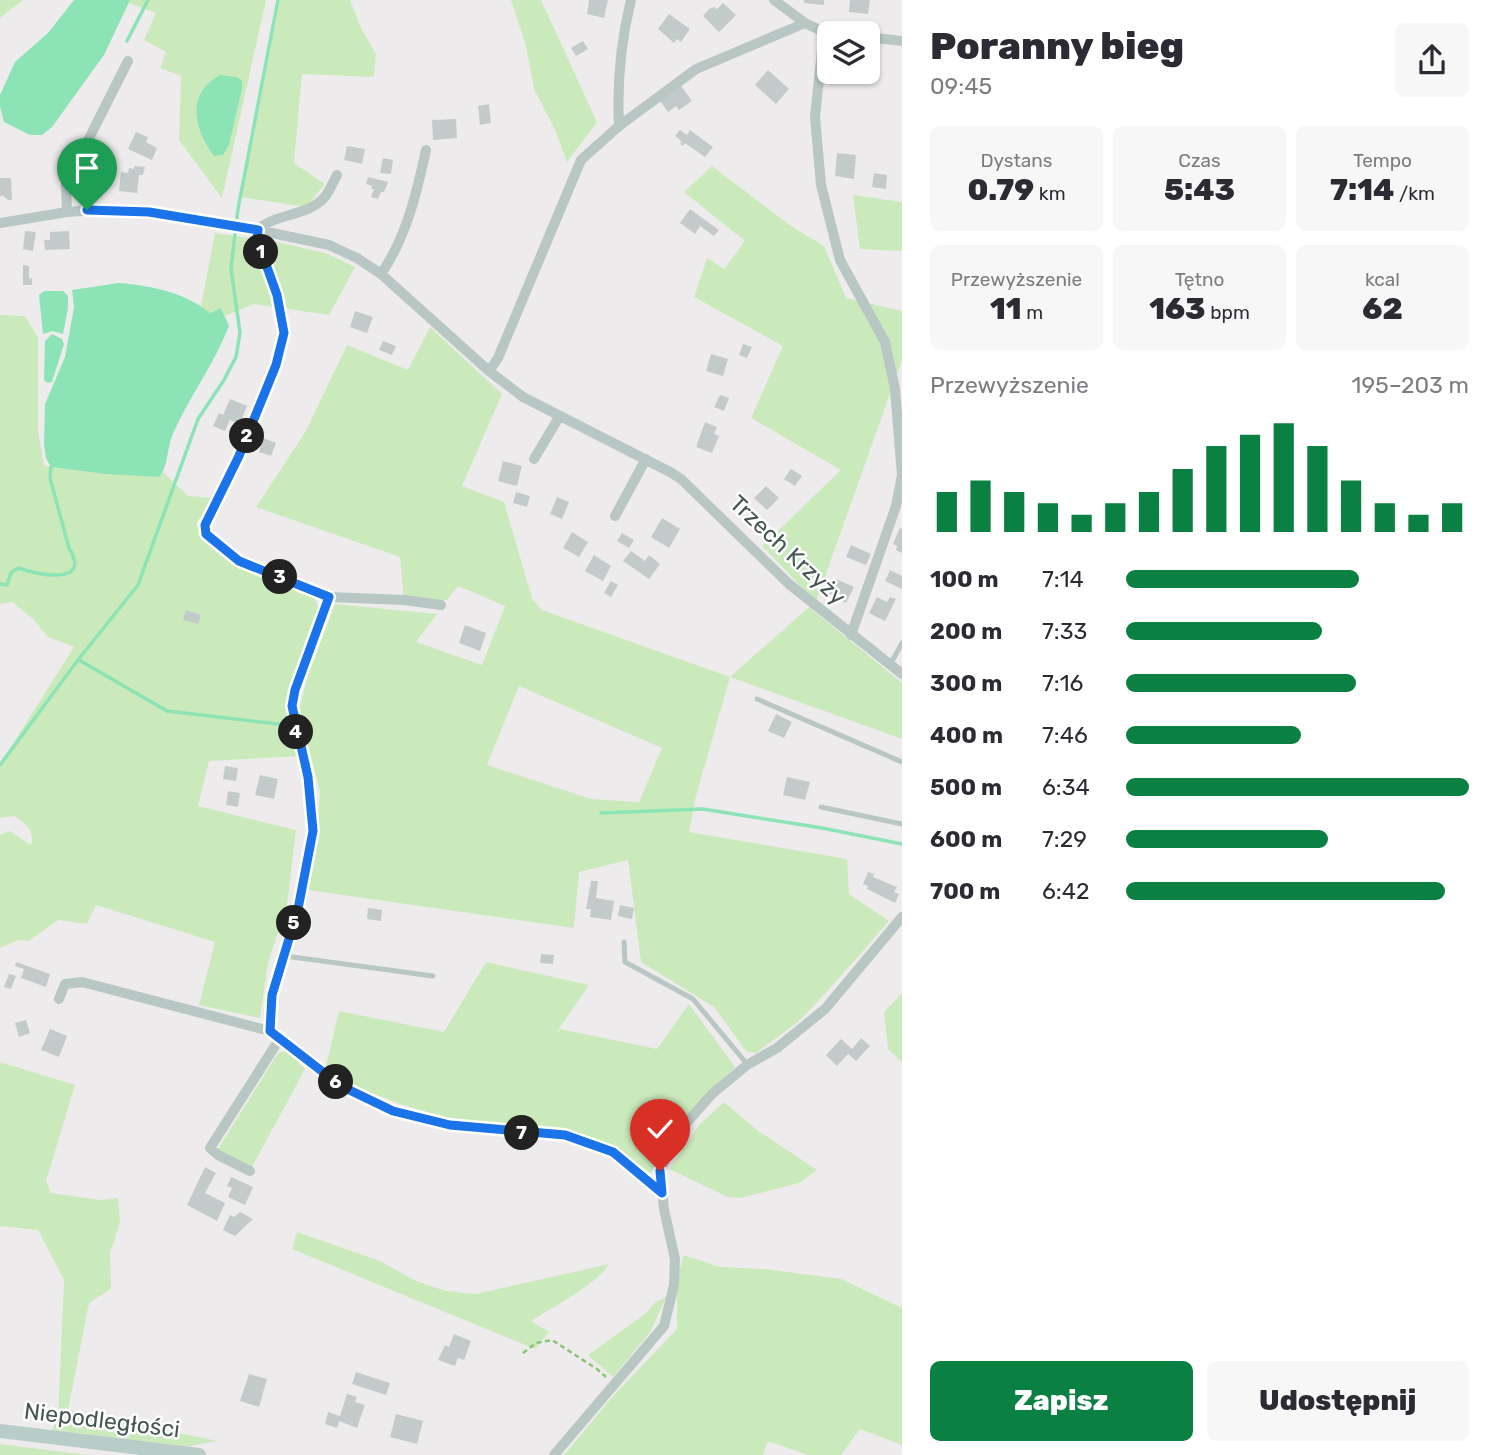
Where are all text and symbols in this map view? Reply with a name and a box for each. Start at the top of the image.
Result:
map controls [817,21,880,84]
button: layers [817,21,880,84]
text: Poranny bieg [930,23,1184,69]
button: share [1395,23,1469,97]
text: 09:45 [930,72,992,100]
pin [57,138,117,210]
icon: arrive [68,149,106,187]
text: Dystans [980,149,1053,172]
text: Czas [1178,149,1221,172]
text: Tempo [1353,149,1412,172]
text: 0.79 [967,172,1034,208]
text: 5:43 [1164,172,1235,208]
text: 7:14 [1330,172,1394,208]
text: km [1034,182,1066,205]
text: /km [1394,182,1435,205]
pin: 1 [244,234,278,270]
text: 1 [256,240,265,263]
text: Przewyższenie [951,268,1082,291]
text: Tętno [1175,268,1224,291]
text: kcal [1365,268,1400,291]
text: 11 [990,291,1022,327]
text: 163 [1149,291,1206,327]
text: 62 [1362,291,1403,327]
text: m [1022,301,1043,324]
text: bpm [1206,301,1250,324]
text: Przewyższenie [930,371,1089,399]
text: 195–203 m [1352,371,1469,399]
pin: 2 [230,418,264,453]
text: 2 [240,424,253,447]
street label: Trzech Krzyży [724,489,852,611]
pin: 3 [262,560,298,594]
text: 3 [273,565,286,588]
text: 100 m [930,565,999,593]
text: 7:14 [1042,565,1084,593]
text: 200 m [930,617,1002,645]
text: 7:33 [1042,617,1087,645]
text: 300 m [930,669,1002,697]
text: 7:16 [1042,669,1083,697]
pin: 4 [278,714,314,750]
text: 4 [289,720,302,743]
text: 400 m [930,721,1003,749]
text: 7:46 [1042,721,1088,749]
text: 500 m [930,773,1002,801]
text: 6:34 [1042,773,1090,801]
text: 600 m [930,825,1002,853]
text: 7:29 [1042,825,1087,853]
text: 700 m [930,877,1000,905]
text: 6:42 [1042,877,1090,905]
pin: 5 [276,906,312,940]
text: 5 [287,911,300,934]
pin: 6 [318,1064,354,1100]
text: 6 [329,1070,342,1093]
pin [630,1099,690,1171]
icon: check [641,1110,679,1148]
pin: 7 [504,1116,540,1150]
text: 7 [516,1121,527,1144]
button: Zapisz [930,1361,1193,1441]
button: Udostępnij [1207,1361,1469,1441]
street label: Niepodległości [22,1397,182,1443]

